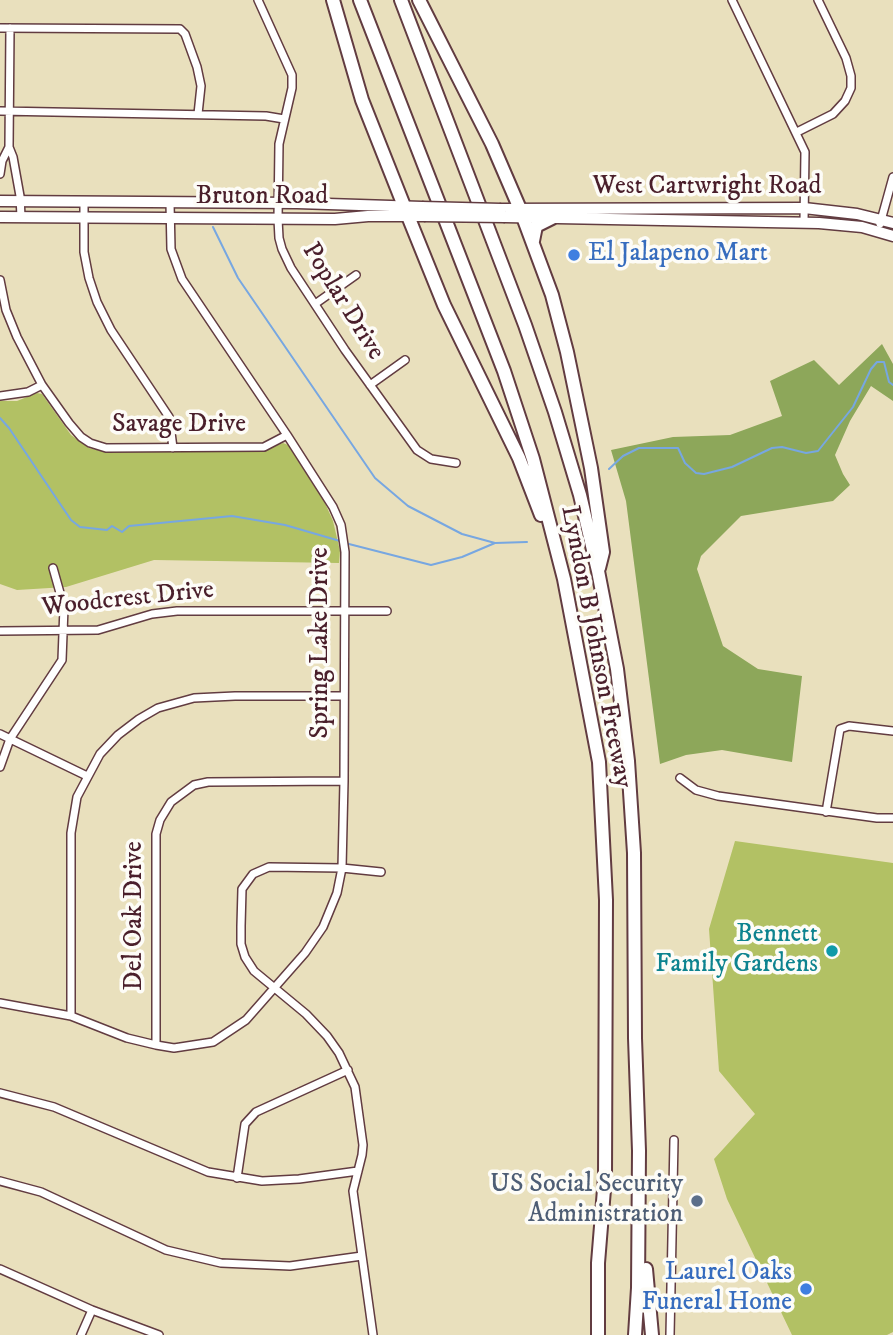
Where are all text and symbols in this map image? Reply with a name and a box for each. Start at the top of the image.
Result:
street label: West Cartwright Road [592,172,822,204]
street label: Bruton Road [196,182,328,214]
street label: Poplar Drive [294,238,390,366]
place label: El Jalapeno Mart [588,239,768,271]
marker: El Jalapeno Mart [566,247,582,263]
street label: Savage Drive [112,410,246,442]
street label: Lyndon B Johnson Freeway [552,503,638,791]
street label: Spring Lake Drive [306,547,338,739]
street label: Woodcrest Drive [40,575,216,625]
street label: Del Oak Drive [120,841,152,991]
place label: Bennett Family Gardens [655,920,818,982]
marker: Bennett Family Gardens [824,943,840,959]
place label: US Social Security Administration [490,1170,683,1232]
marker: US Social Security Administration [689,1193,705,1209]
place label: Laurel Oaks Funeral Home [642,1258,792,1320]
marker: Laurel Oaks Funeral Home [798,1281,814,1297]

